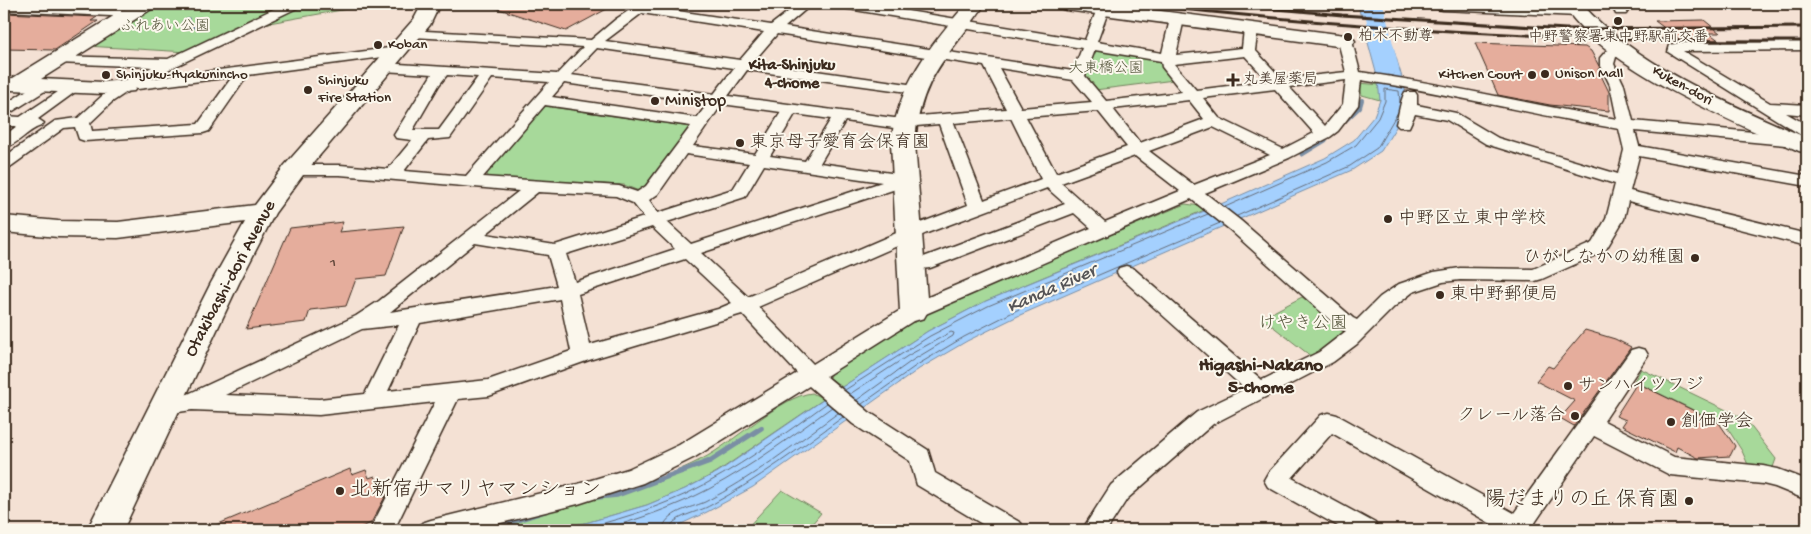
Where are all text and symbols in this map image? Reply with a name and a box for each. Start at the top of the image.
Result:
marker: 中野警察署東中野駅前交番 [1612,15,1624,27]
park label: ふれあい公園 [120,18,210,36]
place label: 柏木不動尊 [1358,27,1433,46]
place label: 中野警察署東中野駅前交番 [1528,28,1708,47]
marker: 柏木不動尊 [1342,31,1354,43]
place label: Koban [388,36,427,54]
marker: Koban [372,39,384,51]
district label: Kita-Shinjuku 4-chome [748,57,836,94]
park label: 大東橋公園 [1068,59,1144,78]
street label: Kuken-dori [1648,62,1716,110]
place label: Unison Mall [1555,65,1623,83]
place label: Shinjuku-Hyakunincho [116,66,248,84]
place label: Kitchen Court [1438,66,1524,84]
marker: Unison Mall [1539,68,1551,80]
marker: Shinjuku-Hyakunincho [100,69,112,81]
marker: Kitchen Court [1526,69,1538,81]
place label: 丸美屋薬局 [1243,70,1318,89]
place label: Shinjuku Fire Station [317,72,391,107]
marker: 丸美屋薬局 [1227,74,1239,86]
marker: Shinjuku Fire Station [302,84,314,96]
place label: Ministop [665,91,726,112]
marker: Ministop [649,95,661,107]
place label: 東京母子愛育会保育園 [750,132,930,154]
marker: 東京母子愛育会保育園 [734,137,746,149]
street label: Otakibashi-dori Avenue [181,197,281,361]
place label: 中野区立 東中学校 [1398,208,1546,230]
marker: 中野区立 東中学校 [1382,213,1394,225]
place label: ひがしなかの幼稚園 [1523,247,1685,269]
marker: ひがしなかの幼稚園 [1689,252,1701,264]
house number: 1 [329,254,336,272]
water label: Kanda River [1004,258,1104,320]
place label: 東中野郵便局 [1450,284,1558,306]
marker: 東中野郵便局 [1434,289,1446,301]
park label: けやき公園 [1258,314,1348,335]
district label: Higashi-Nakano 5-chome [1199,355,1323,400]
place label: サンハイツフジ [1578,376,1703,397]
marker: サンハイツフジ [1562,380,1574,392]
place label: クレール落合 [1457,405,1565,427]
marker: クレール落合 [1569,410,1581,422]
place label: 創価学会 [1681,411,1753,433]
marker: 創価学会 [1665,416,1677,428]
place label: 北新宿サマリヤマンション [350,478,601,504]
marker: 北新宿サマリヤマンション [334,485,346,497]
place label: 陽だまりの丘 保育園 [1485,487,1679,514]
marker: 陽だまりの丘 保育園 [1683,495,1695,507]

